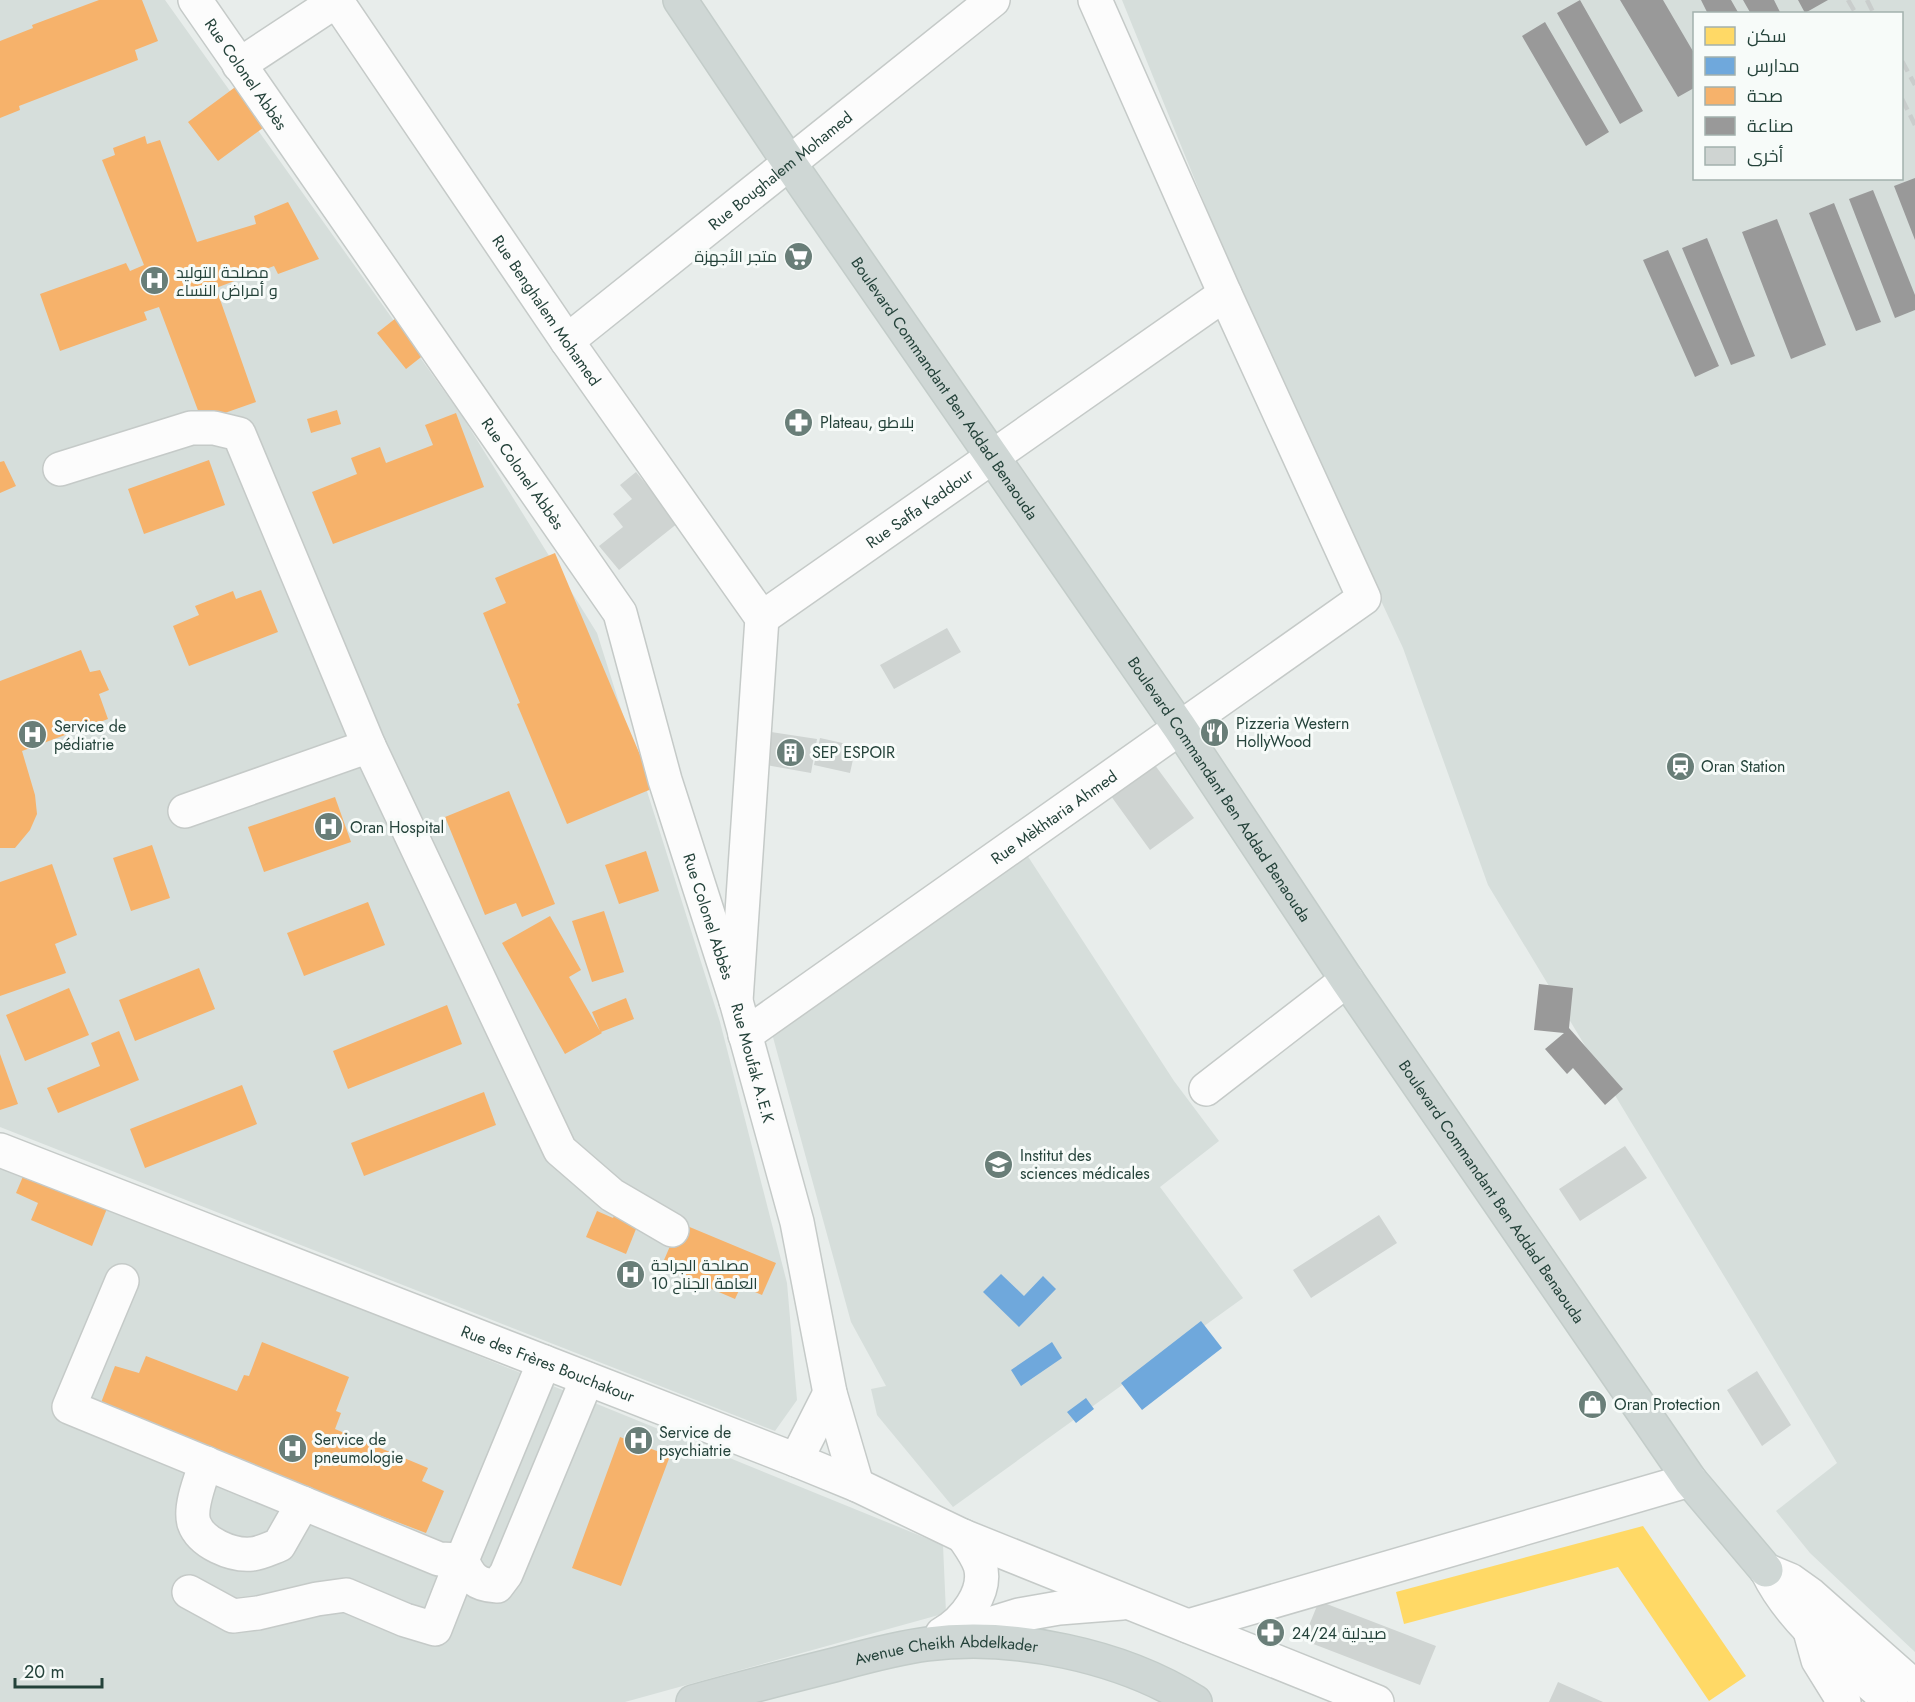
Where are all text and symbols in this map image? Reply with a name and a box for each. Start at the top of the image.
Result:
legend [1693,12,1903,180]
street label: Rue Colonel Abbès [199,13,293,134]
text: سكن [1747,23,1786,49]
text: مدارس [1747,53,1800,79]
text: صحة [1747,83,1783,109]
street label: Rue Boughalem Mohamed [703,106,857,235]
text: صناعة [1747,113,1793,139]
text: أخرى [1747,143,1784,169]
street label: Rue Benghalem Mohamed [487,230,606,390]
supermarket icon: متجر الأجهزة [782,240,814,272]
place label: متجر الأجهزة [695,245,777,268]
street label: Boulevard Commandant Ben Addad Benaouda [846,252,1044,524]
place label: مصلحة التوليد و أمراض النساء [176,261,278,302]
hospital icon: مصلحة التوليد و أمراض النساء [139,265,171,297]
pharmacy icon: Plateau, بلاطو [783,406,815,438]
place label: Plateau, بلاطو [820,411,914,434]
street label: Rue Colonel Abbès [476,413,570,534]
street label: Rue Saffa Kaddour [861,462,978,554]
street label: Boulevard Commandant Ben Addad Benaouda [1122,652,1317,926]
place label: Pizzeria Western HollyWood [1236,712,1350,753]
place label: Service de pédiatrie [54,715,126,756]
restaurant icon: Pizzeria Western HollyWood [1199,716,1231,748]
hospital icon: Service de pédiatrie [17,719,49,751]
building icon: SEP ESPOIR [775,736,807,768]
place label: SEP ESPOIR [812,741,895,764]
station icon: Oran Station [1664,750,1696,782]
place label: Oran Station [1701,755,1785,778]
street label: Rue Mèkhtaria Ahmed [986,764,1122,870]
hospital icon: Oran Hospital [313,811,345,843]
place label: Oran Hospital [350,816,444,839]
street label: Rue Colonel Abbès [678,850,740,982]
street label: Rue Moufak A.E.K [726,1000,781,1125]
street label: Boulevard Commandant Ben Addad Benaouda [1394,1055,1591,1328]
place label: Institut des sciences médicales [1020,1144,1150,1185]
school or university icon: Institut des sciences médicales [983,1148,1015,1180]
place label: مصلحة الجراحة العامة الجناح 10 [651,1254,758,1295]
hospital icon: مصلحة الجراحة العامة الجناح 10 [614,1258,646,1290]
street label: Rue des Frères Bouchakour [458,1319,638,1408]
shop icon: Oran Protection [1577,1388,1609,1420]
place label: Oran Protection [1614,1393,1720,1416]
place label: Service de psychiatrie [659,1421,731,1462]
hospital icon: Service de psychiatrie [622,1425,654,1457]
place label: Service de pneumologie [314,1428,403,1469]
hospital icon: Service de pneumologie [277,1432,309,1464]
pharmacy icon: صيدلية 24/24 [1255,1617,1287,1649]
place label: صيدلية 24/24 [1292,1622,1387,1645]
street label: Avenue Cheikh Abdelkader [852,1630,1040,1671]
scale bar [15,1651,102,1689]
text: 20 m [24,1659,64,1685]

